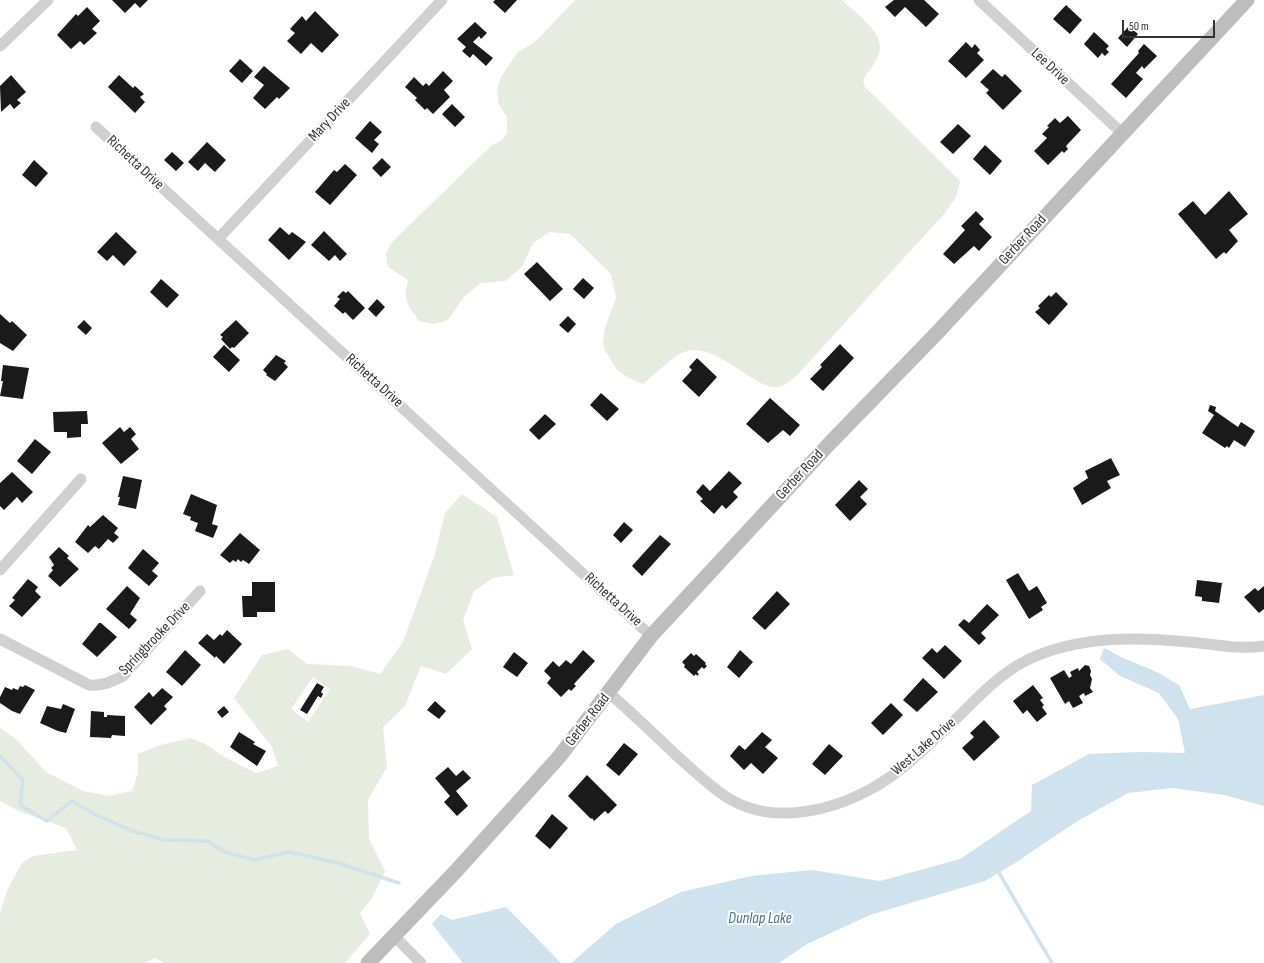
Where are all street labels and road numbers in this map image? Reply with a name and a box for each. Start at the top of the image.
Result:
street label: Lee Drive [1027,45,1073,89]
street label: Mary Drive [305,94,355,146]
street label: Richetta Drive [103,132,167,194]
street label: Gerber Road [995,211,1051,269]
street label: Richetta Drive [341,350,407,412]
street label: Gerber Road [772,446,828,504]
street label: Richetta Drive [580,569,646,631]
street label: Springbrooke Drive [116,599,194,679]
street label: Gerber Road [562,690,614,750]
street label: West Lake Drive [888,714,960,780]

